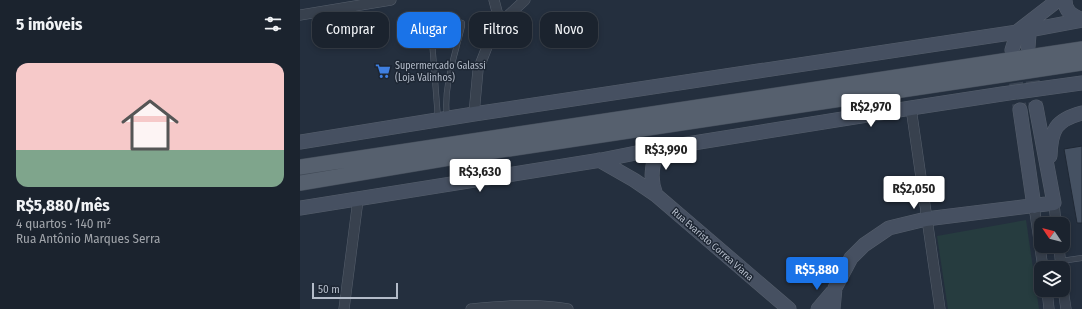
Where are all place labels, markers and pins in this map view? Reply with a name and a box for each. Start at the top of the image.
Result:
place label: Supermercado Galassi (Loja Valinhos) [395,60,486,84]
supermarket icon: Supermercado Galassi (Loja Valinhos) [374,62,392,80]
pin: R$2,970 [834,94,908,128]
pin: R$3,990 [629,137,703,171]
pin: R$3,630 [443,159,517,193]
pin: R$2,050 [877,176,951,210]
pin: R$5,880 [780,257,854,291]

